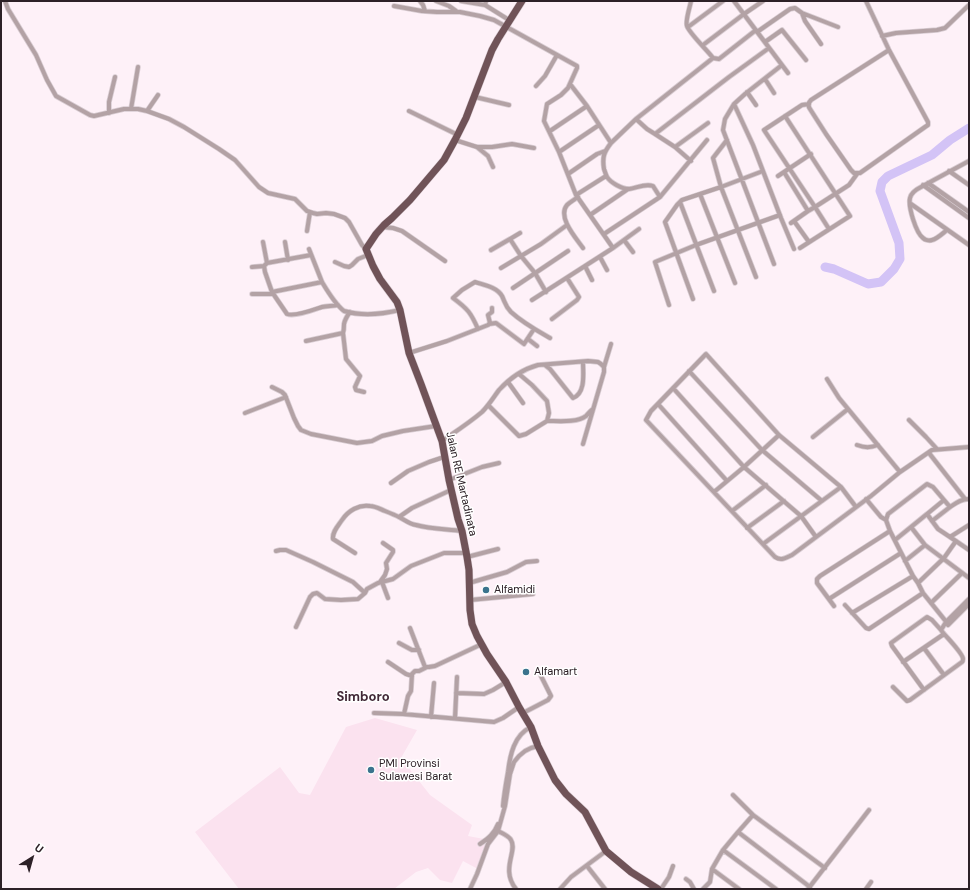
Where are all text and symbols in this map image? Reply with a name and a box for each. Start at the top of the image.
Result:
street label: Jalan RE Martadinata [443,431,479,537]
place label: Alfamidi [494,583,535,597]
marker: Alfamidi [481,585,491,595]
place label: Alfamart [534,665,577,679]
marker: Alfamart [521,667,531,677]
district label: Simboro [336,690,390,706]
place label: PMI Provinsi Sulawesi Barat [379,757,452,783]
marker: PMI Provinsi Sulawesi Barat [366,765,376,775]
north arrow [12,838,52,878]
text: U [32,841,46,856]

